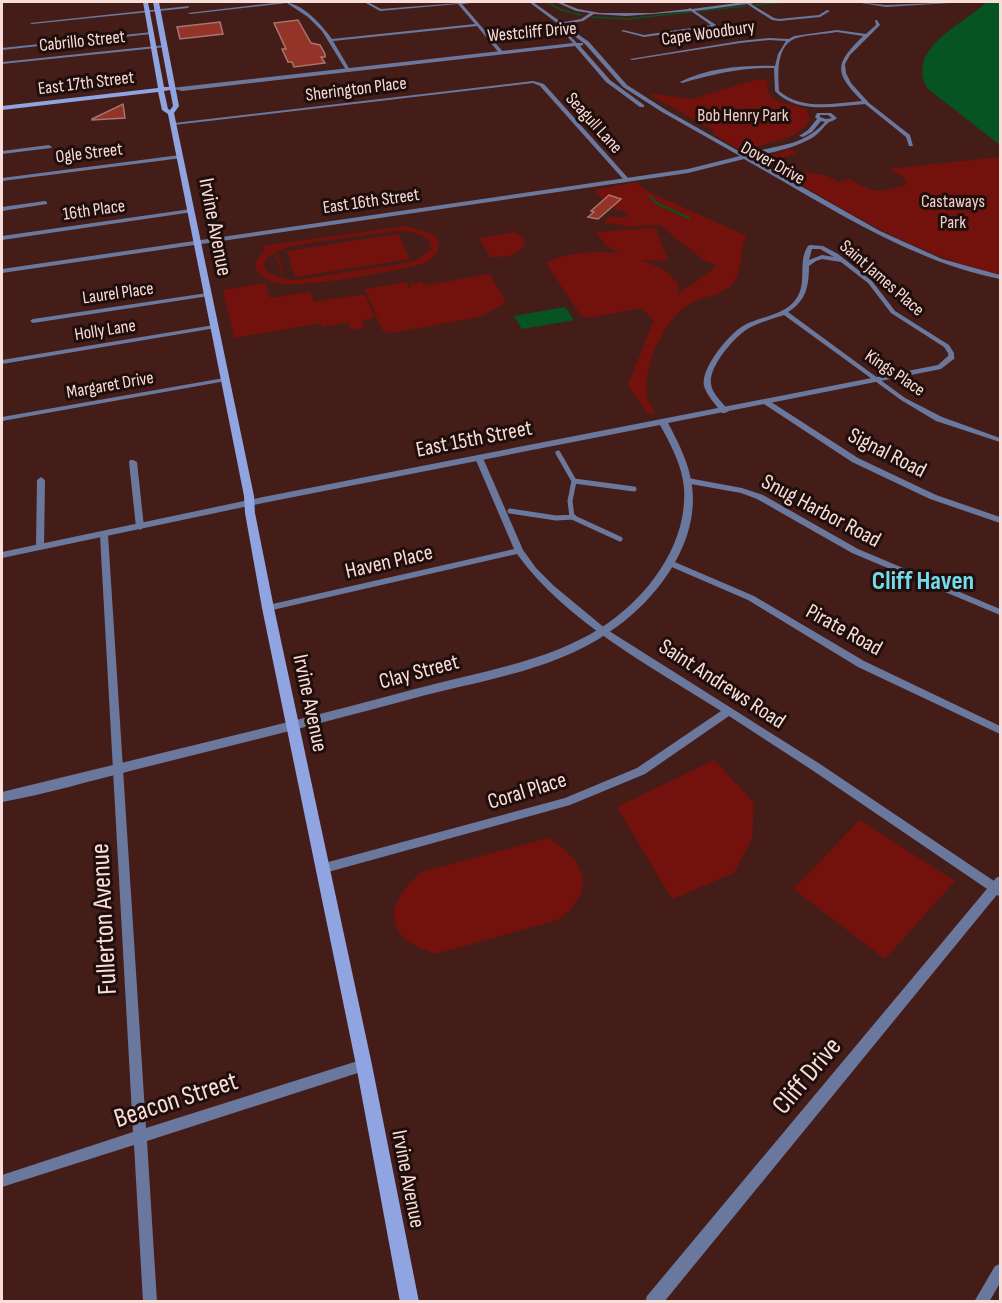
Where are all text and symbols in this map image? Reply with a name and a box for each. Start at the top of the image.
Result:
street label: Cape Woodbury [660,16,756,50]
street label: Westcliff Drive [487,18,577,46]
street label: Cabrillo Street [38,26,127,56]
street label: East 17th Street [37,67,136,99]
street label: Sherington Place [304,72,408,106]
street label: Seagull Lane [561,88,627,158]
park label: Bob Henry Park [697,105,789,126]
street label: Dover Drive [737,137,809,189]
street label: Ogle Street [54,138,124,168]
street label: Irvine Avenue [192,176,238,278]
street label: East 16th Street [321,184,421,218]
park label: Castaways Park [921,191,985,233]
street label: 16th Place [62,195,126,225]
street label: Saint James Place [835,236,929,320]
street label: Laurel Place [81,278,155,308]
street label: Holly Lane [73,315,137,345]
street label: Kings Place [861,345,929,401]
street label: Margaret Drive [65,367,155,403]
street label: East 15th Street [414,414,535,463]
street label: Signal Road [843,422,931,484]
street label: Snug Harbor Road [757,468,885,554]
street label: Haven Place [343,539,435,585]
district label: Cliff Haven [872,566,974,597]
street label: Pirate Road [801,598,887,662]
street label: Saint Andrews Road [654,633,790,735]
street label: Clay Street [376,648,462,696]
street label: Irvine Avenue [286,652,334,754]
street label: Coral Place [484,766,570,816]
street label: Fullerton Avenue [84,842,124,996]
street label: Cliff Drive [766,1031,848,1121]
street label: Beacon Street [110,1065,242,1135]
street label: Irvine Avenue [385,1128,431,1230]

